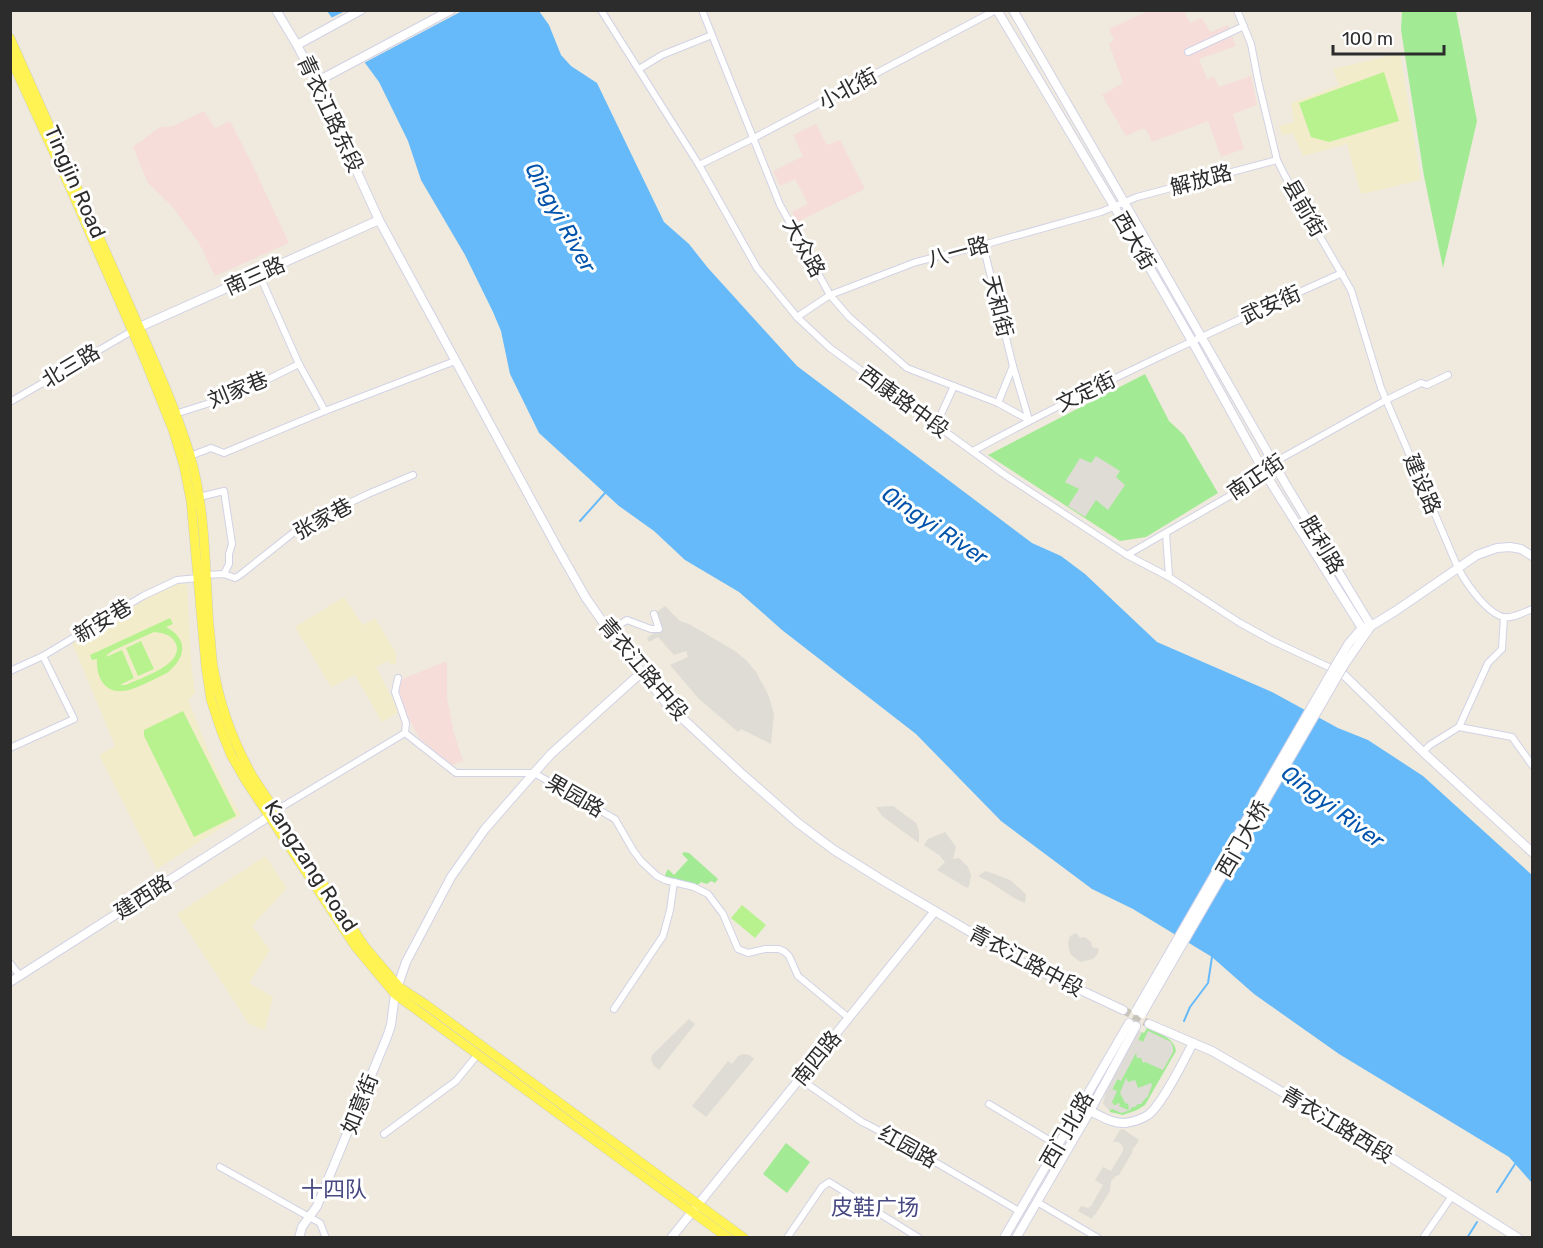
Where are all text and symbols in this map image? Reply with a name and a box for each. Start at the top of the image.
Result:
scale bar [1333,18,1444,56]
text: 100 m [1342,28,1393,50]
street label: 青衣江路东段 [292,51,368,176]
street label: 小北街 [814,63,881,114]
street label: Tingjin Road [40,122,111,242]
water label: Qingyi River [519,157,603,278]
street label: 解放路 [1167,159,1235,200]
street label: 县前街 [1278,174,1331,241]
street label: 西大街 [1108,207,1161,274]
street label: 大众路 [778,214,831,281]
street label: 八一路 [924,231,992,272]
street label: 南三路 [221,251,289,300]
street label: 天和街 [979,272,1018,339]
street label: 武安街 [1237,280,1305,329]
street label: 北三路 [37,339,104,393]
street label: 西康路中段 [854,361,954,443]
street label: 刘家巷 [204,366,272,413]
street label: 文定街 [1052,367,1120,417]
street label: 南正街 [1223,449,1289,505]
street label: 建设路 [1399,450,1446,518]
water label: Qingyi River [877,480,994,572]
street label: 张家巷 [289,493,356,544]
street label: 胜利路 [1295,511,1349,578]
street label: 新安巷 [69,594,136,648]
street label: 青衣江路中段 [593,612,693,725]
water label: Qingyi River [1276,759,1391,855]
street label: 果园路 [542,769,609,822]
street label: Kangzang Road [260,795,363,936]
street label: 西门大桥 [1211,796,1274,881]
street label: 建西路 [110,869,176,924]
street label: 青衣江路中段 [965,920,1088,1001]
street label: 南四路 [787,1025,846,1090]
street label: 如意街 [336,1070,383,1138]
street label: 青衣江路西段 [1277,1081,1398,1168]
street label: 西门北路 [1035,1087,1098,1172]
street label: 红园路 [875,1120,942,1173]
district label: 十四队 [301,1176,367,1203]
district label: 皮鞋广场 [831,1194,919,1221]

